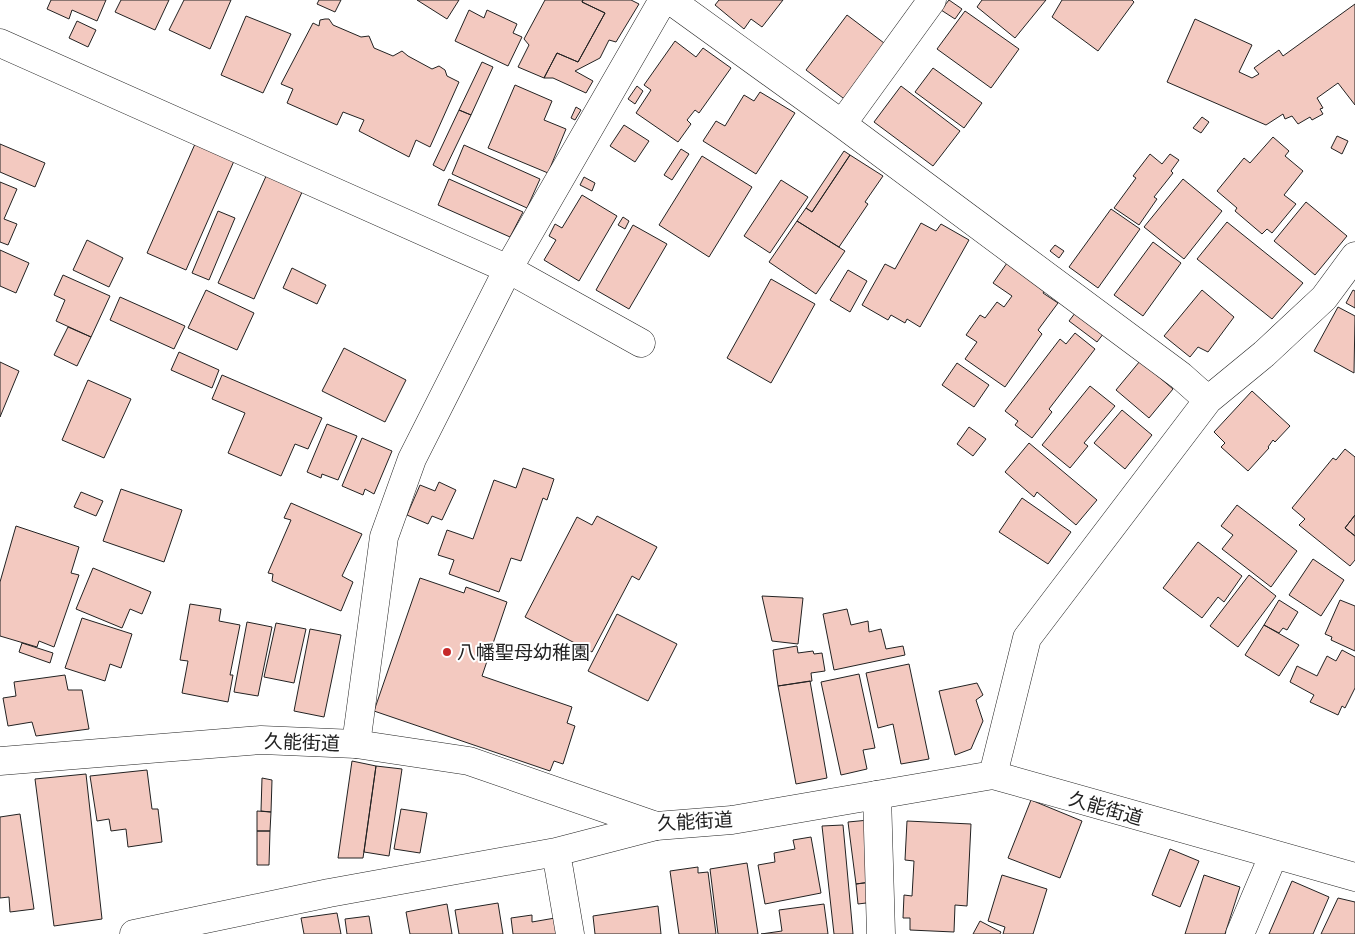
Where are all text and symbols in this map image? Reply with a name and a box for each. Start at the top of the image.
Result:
place label: 八幡聖母幼稚園 [457,642,590,664]
marker: 八幡聖母幼稚園 [441,646,453,658]
street label: 久能街道 [264,731,340,755]
street label: 久能街道 [1066,788,1145,830]
street label: 久能街道 [657,809,734,835]

